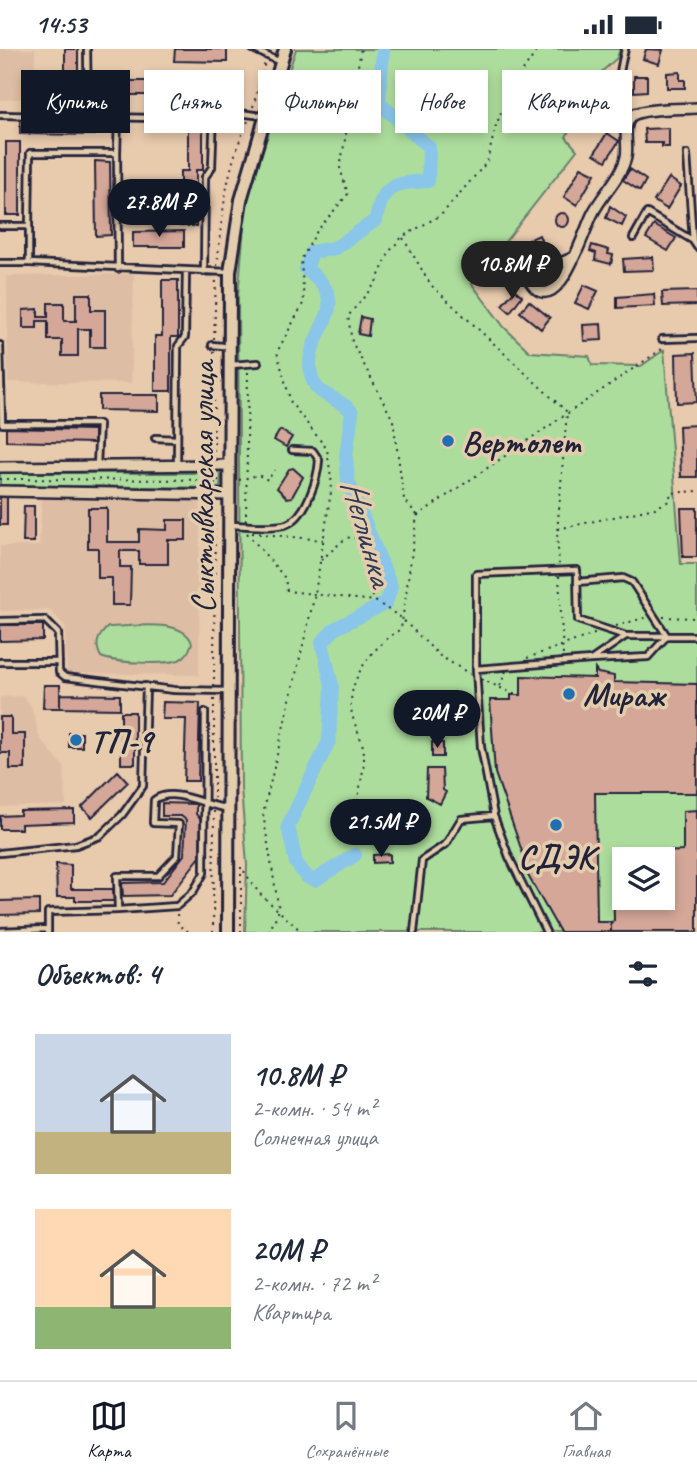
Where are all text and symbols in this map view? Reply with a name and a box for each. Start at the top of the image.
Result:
text: 14:53 [35,8,87,41]
chip: Купить [21,70,130,133]
chip: Снять [144,70,244,133]
chip: Фильтры [258,70,381,133]
chip: Новое [395,70,488,133]
chip: Квартира [502,70,632,133]
pin: 27.8M ₽ [94,179,224,239]
text: 27.8M ₽ [124,187,194,216]
pin: 10.8M ₽ [447,241,577,301]
text: 10.8M ₽ [477,249,547,278]
street label: Сыктывкарская улица [182,359,224,613]
place label: Вертолет [462,421,582,463]
marker: Вертолет [440,433,456,449]
water label: Неглинка [331,474,405,594]
place label: Мираж [583,674,668,716]
marker: Мираж [561,686,577,702]
pin: 20M ₽ [388,691,486,750]
text: 20M ₽ [410,698,464,727]
place label: ТП-9 [90,720,156,762]
marker: ТП-9 [68,732,84,748]
pin: 21.5M ₽ [316,799,446,859]
text: 21.5M ₽ [346,807,416,836]
marker: СДЭК [548,817,564,833]
place label: СДЭК [518,836,600,878]
map controls [612,847,675,910]
button: layers [612,847,675,910]
text: Объектов: 4 [35,955,160,993]
icon: filters [624,955,662,993]
text: 10.8M ₽ [252,1056,343,1094]
icon: home [91,1062,175,1146]
text: 2-комн. · 54 m² [252,1094,376,1123]
text: Солнечная улица [252,1123,378,1152]
text: 20M ₽ [252,1231,324,1269]
icon: home [91,1237,175,1321]
text: 2-комн. · 72 m² [252,1269,376,1298]
text: Квартира [252,1298,330,1327]
tab: Карта [87,1397,131,1463]
tab: Сохранённые [305,1397,388,1463]
tab: Главная [562,1397,610,1463]

